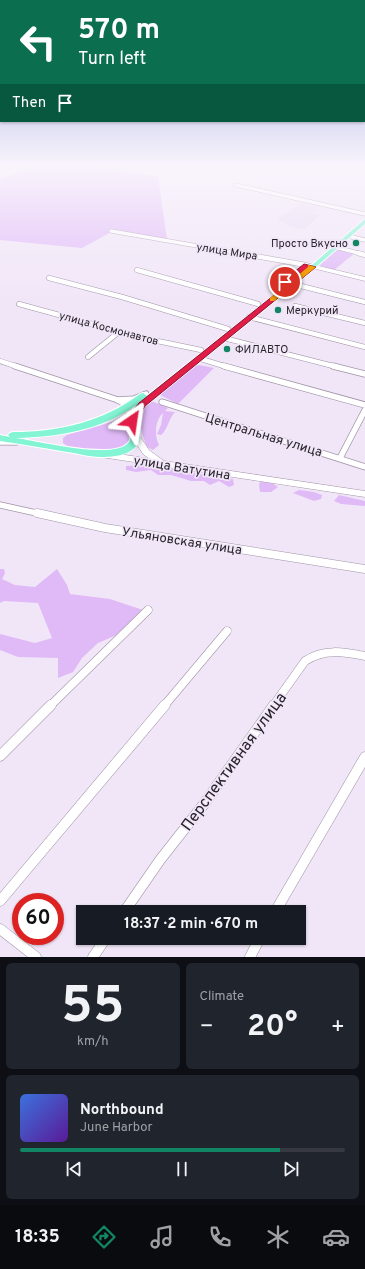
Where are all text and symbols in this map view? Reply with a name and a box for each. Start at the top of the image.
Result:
text: 570 m [78,13,160,49]
icon: left [12,16,64,68]
text: Turn left [78,48,146,71]
icon: arrive [54,92,76,114]
text: Then [12,94,46,113]
place label: Просто Вкусно [271,237,348,251]
marker: Просто Вкусно [351,238,361,248]
street label: улица Мира [195,240,259,264]
pin [268,265,302,299]
icon: arrive [274,271,296,293]
place label: Меркурий [286,304,339,318]
marker: Меркурий [273,305,283,315]
street label: улица Космонавтов [57,309,160,349]
place label: ФИЛАВТО [235,343,288,357]
marker: ФИЛАВТО [222,344,232,354]
position arrow [111,400,153,442]
street label: Центральная улица [203,410,324,461]
street label: улица Ватутина [132,453,231,485]
street label: Ульяновская улица [120,525,243,559]
street label: Перспективная улица [178,689,292,835]
speed limit sign: 60 [12,893,64,945]
text: 18:37 · 2 min · 670 m [124,915,258,934]
text: 55 [61,975,125,1041]
text: Climate [200,989,244,1005]
text: 20° [247,1009,298,1046]
text: − [200,1014,214,1041]
text: + [331,1014,345,1041]
text: km/h [77,1034,109,1050]
text: Northbound [80,1101,164,1120]
text: June Harbor [80,1120,153,1136]
icon: previous [63,1158,85,1180]
icon: pause [171,1158,193,1180]
icon: next [280,1158,302,1180]
icon: directions [90,1223,118,1251]
icon: music [148,1223,176,1251]
icon: phone [206,1223,234,1251]
icon: climate [264,1223,292,1251]
icon: car [322,1223,350,1251]
text: 18:35 [15,1226,60,1249]

